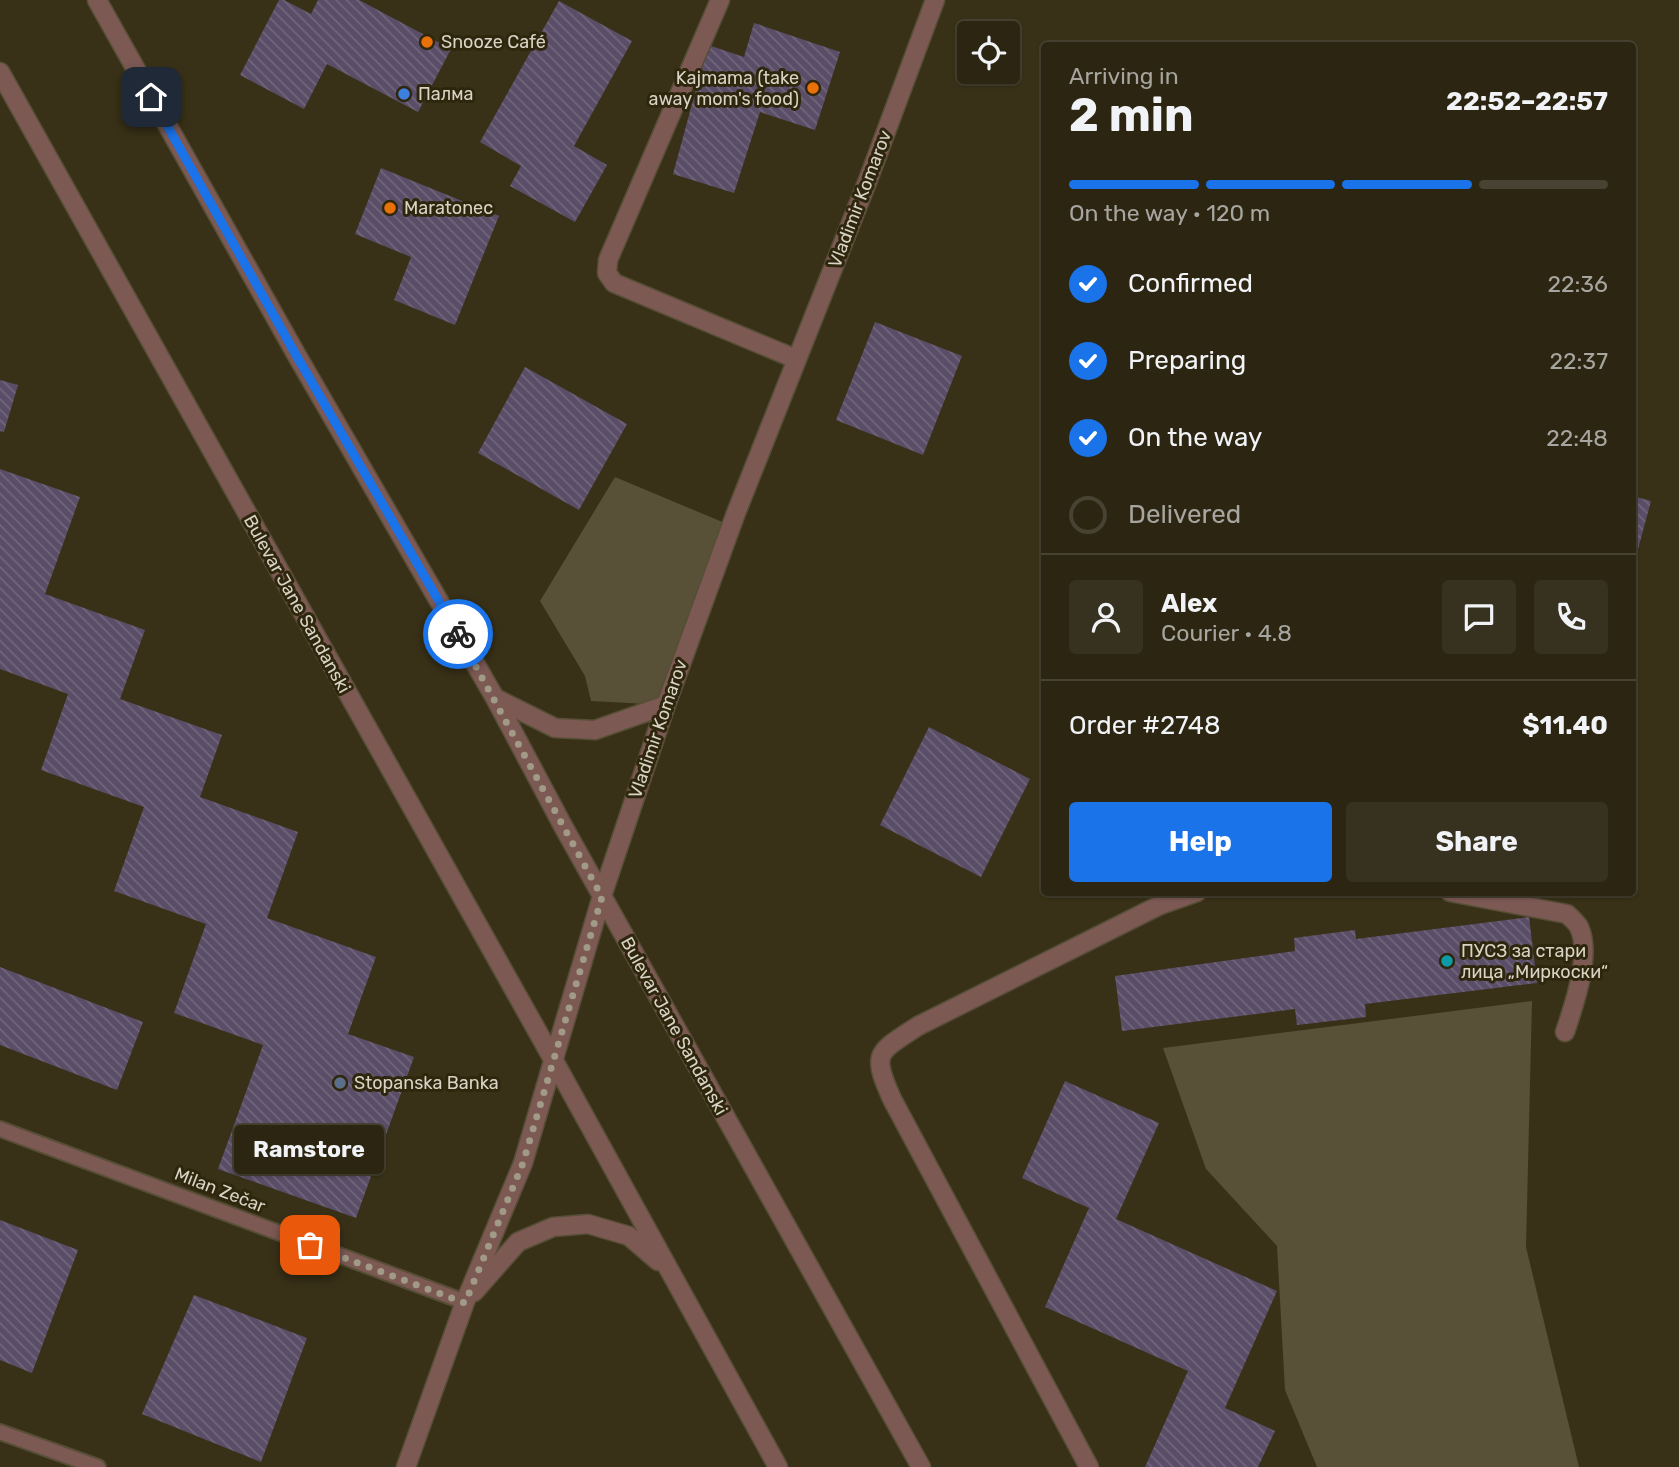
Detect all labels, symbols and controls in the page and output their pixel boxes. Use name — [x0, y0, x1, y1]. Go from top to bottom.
map controls — [957, 21, 1020, 84]
button: locate — [957, 21, 1020, 84]
place label: Snooze Café — [441, 31, 546, 53]
marker: Snooze Café — [419, 34, 435, 50]
text: Arriving in — [1069, 62, 1179, 90]
pin — [121, 67, 181, 127]
place label: Kajmama (take away mom's food) — [649, 67, 799, 110]
icon: home — [132, 78, 170, 116]
marker: Kajmama (take away mom's food) — [805, 80, 821, 96]
place label: Палма — [418, 83, 473, 105]
marker: Палма — [396, 86, 412, 102]
text: 22:52–22:57 — [1446, 86, 1608, 117]
text: 2 min — [1069, 88, 1194, 143]
street label: Vladimir Komarov — [824, 127, 896, 271]
place label: Maratonec — [404, 197, 493, 219]
text: On the way · 120 m — [1069, 199, 1270, 227]
marker: Maratonec — [382, 200, 398, 216]
icon: check — [1069, 265, 1107, 303]
text: Confirmed — [1128, 268, 1253, 299]
text: 22:36 — [1547, 270, 1608, 298]
icon: check — [1069, 342, 1107, 380]
text: Preparing — [1128, 345, 1246, 376]
text: 22:37 — [1549, 347, 1608, 375]
icon: check — [1069, 419, 1107, 457]
text: On the way — [1128, 422, 1262, 453]
text: 22:48 — [1546, 424, 1608, 452]
text: Delivered — [1128, 499, 1241, 530]
street label: Bulevar Jane Sandanski — [239, 511, 355, 697]
button: person — [1069, 580, 1143, 654]
button: chat — [1442, 580, 1516, 654]
button: phone — [1534, 580, 1608, 654]
text: Alex — [1161, 588, 1217, 619]
courier — [423, 599, 493, 669]
icon: bike — [439, 615, 477, 653]
text: Courier · 4.8 — [1161, 619, 1292, 647]
street label: Vladimir Komarov — [624, 657, 692, 801]
text: Order #2748 — [1069, 710, 1220, 741]
text: $11.40 — [1522, 710, 1608, 741]
button: Help — [1069, 802, 1332, 882]
button: Share — [1346, 802, 1608, 882]
street label: Bulevar Jane Sandanski — [616, 933, 732, 1119]
place label: ПУСЗ за стари лица „Миркоски“ — [1461, 940, 1608, 983]
marker: ПУСЗ за стари лица „Миркоски“ — [1439, 953, 1455, 969]
place label: Stopanska Banka — [354, 1072, 499, 1094]
marker: Stopanska Banka — [332, 1075, 348, 1091]
callout: Ramstore — [235, 1126, 385, 1175]
text: Ramstore — [253, 1135, 365, 1163]
street label: Milan Zečar — [171, 1163, 269, 1217]
pin — [280, 1215, 340, 1275]
icon: bag — [291, 1226, 329, 1264]

